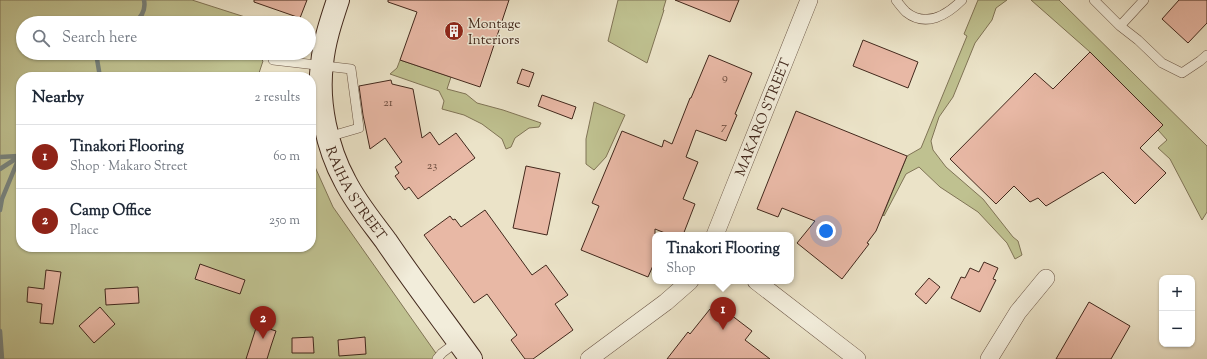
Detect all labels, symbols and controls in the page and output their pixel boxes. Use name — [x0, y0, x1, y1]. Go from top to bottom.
place label: Montage Interiors — [468, 15, 521, 51]
search box — [16, 16, 316, 60]
building icon: Montage Interiors — [443, 20, 465, 42]
icon: search — [30, 27, 52, 49]
text: Search here — [62, 28, 137, 49]
street label: MAKARO STREET — [731, 56, 797, 180]
house number: 9 — [722, 69, 728, 87]
text: Nearby — [32, 86, 84, 110]
text: 2 results — [255, 89, 300, 107]
house number: 21 — [383, 94, 393, 112]
house number: 7 — [721, 118, 727, 136]
text: Tinakori Flooring — [70, 137, 184, 158]
street label: RAIHA STREET — [319, 144, 390, 246]
text: 1 — [43, 148, 47, 166]
text: 60 m — [273, 148, 300, 166]
house number: 23 — [427, 157, 437, 175]
text: Shop · Makaro Street — [70, 158, 187, 176]
text: Camp Office — [70, 201, 151, 222]
text: 2 — [42, 212, 48, 230]
text: 250 m — [269, 212, 300, 230]
your location — [816, 221, 836, 241]
text: Place — [70, 222, 99, 240]
popup — [652, 232, 794, 284]
text: Tinakori Flooring — [666, 239, 780, 260]
text: Shop — [666, 260, 696, 278]
map controls — [1159, 275, 1195, 347]
button: + — [1159, 275, 1195, 311]
pin: 1 — [710, 297, 736, 330]
pin: 2 — [250, 306, 276, 339]
button: − — [1159, 311, 1195, 347]

